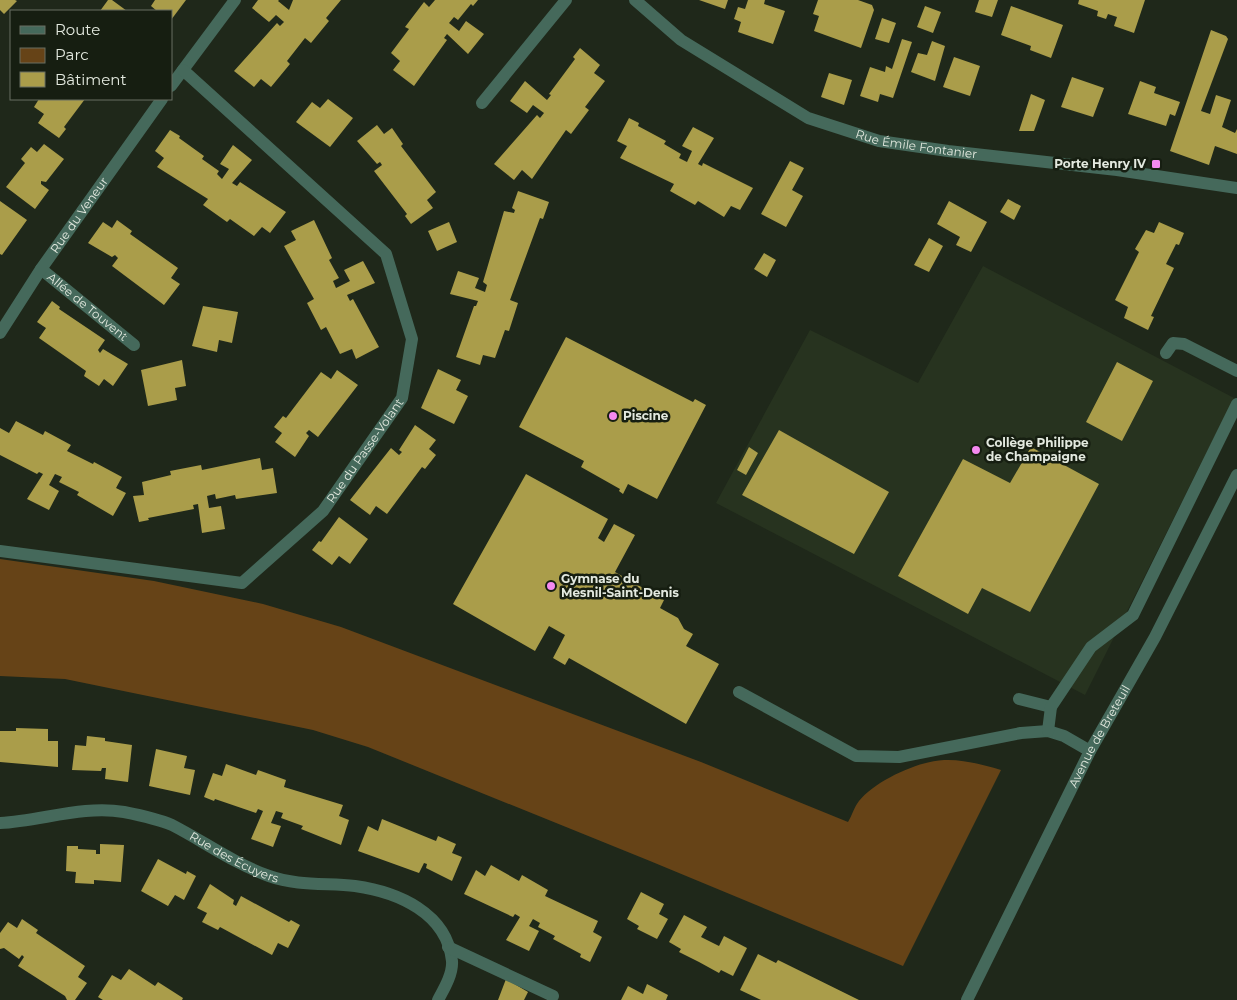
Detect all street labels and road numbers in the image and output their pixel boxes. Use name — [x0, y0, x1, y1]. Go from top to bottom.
street label: Rue Émile Fontanier — [854, 126, 978, 161]
street label: Rue du Veneur — [47, 174, 111, 256]
street label: Allée de Touvent — [44, 269, 131, 344]
street label: Rue du Passe-Volant — [323, 395, 406, 506]
street label: Avenue de Breteuil — [1065, 682, 1133, 790]
street label: Rue des Écuyers — [187, 828, 281, 886]

